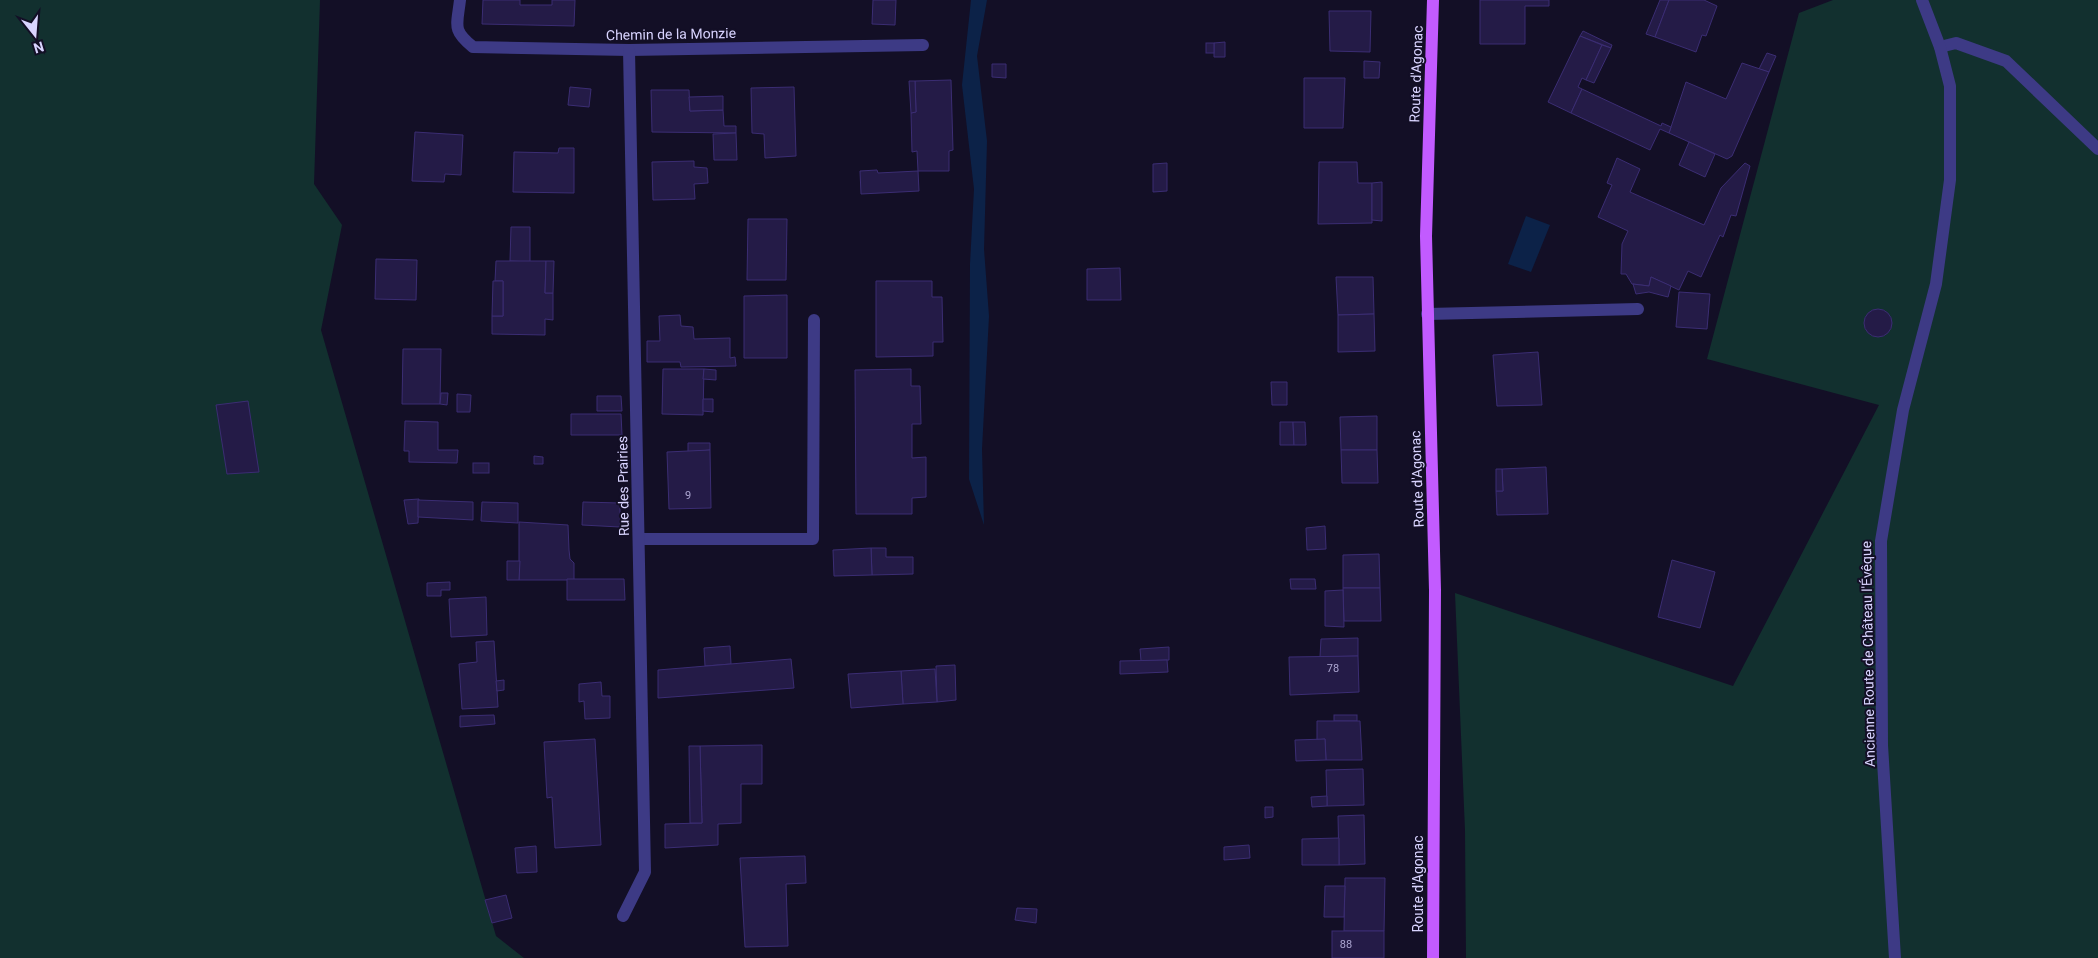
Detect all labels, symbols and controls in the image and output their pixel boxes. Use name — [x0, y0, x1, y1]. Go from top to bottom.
north arrow — [10, 10, 60, 60]
street label: Chemin de la Monzie — [606, 25, 736, 43]
street label: Route d'Agonac — [1406, 25, 1426, 123]
text: N — [32, 38, 46, 57]
street label: Route d'Agonac — [1407, 430, 1427, 528]
street label: Rue des Prairies — [614, 436, 632, 536]
house number: 9 — [685, 489, 691, 502]
street label: Ancienne Route de Château l'Évêque — [1857, 541, 1878, 767]
house number: 78 — [1327, 662, 1339, 675]
street label: Route d'Agonac — [1410, 836, 1426, 932]
house number: 88 — [1340, 938, 1352, 951]

